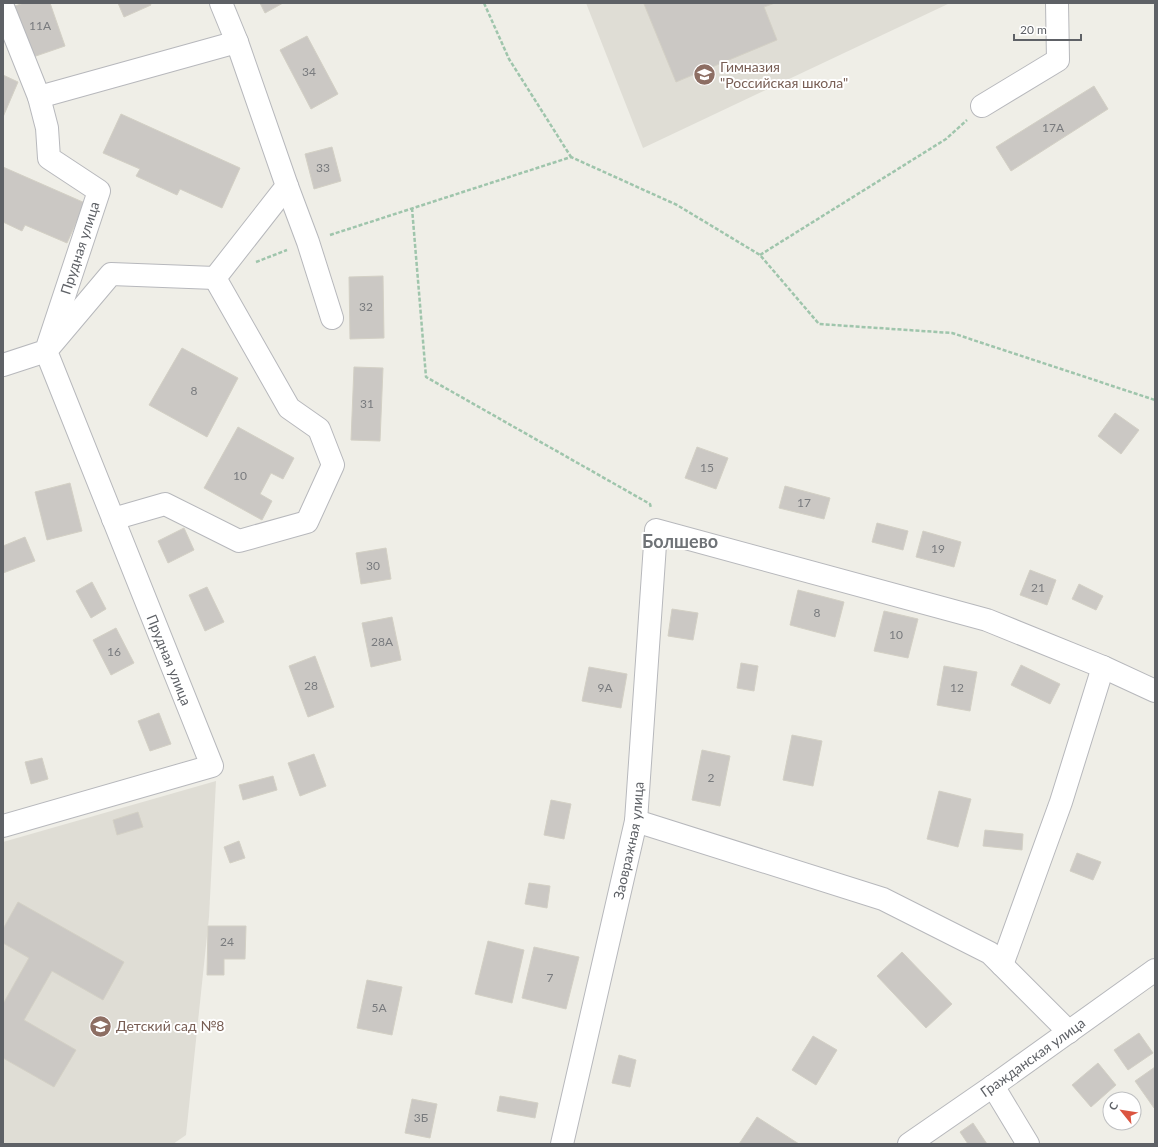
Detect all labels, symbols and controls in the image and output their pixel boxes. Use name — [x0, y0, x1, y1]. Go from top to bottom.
scale bar — [1014, 16, 1081, 42]
house number: 11А — [29, 18, 52, 33]
text: 20 m — [1020, 22, 1047, 37]
place label: Гимназия "Российская школа" — [720, 58, 848, 91]
school or university icon: Гимназия "Российская школа" — [692, 62, 718, 88]
house number: 34 — [302, 64, 316, 79]
house number: 17А — [1042, 120, 1065, 135]
house number: 33 — [316, 160, 330, 175]
street label: Прудная улица — [57, 199, 103, 296]
house number: 32 — [359, 299, 373, 314]
house number: 8 — [191, 383, 198, 398]
house number: 31 — [360, 396, 374, 411]
house number: 15 — [700, 460, 714, 475]
house number: 10 — [233, 468, 247, 483]
house number: 17 — [797, 495, 811, 510]
district label: Болшево — [642, 530, 718, 552]
house number: 19 — [931, 541, 945, 556]
house number: 30 — [366, 558, 380, 573]
house number: 21 — [1031, 580, 1045, 595]
house number: 8 — [814, 605, 821, 620]
street label: Прудная улица — [143, 612, 195, 708]
house number: 10 — [889, 627, 903, 642]
house number: 28А — [371, 634, 394, 649]
house number: 16 — [107, 644, 121, 659]
house number: 28 — [304, 678, 318, 693]
house number: 9А — [597, 680, 613, 695]
house number: 12 — [950, 680, 964, 695]
house number: 2 — [708, 770, 715, 785]
street label: Заовражная улица — [609, 781, 647, 901]
house number: 24 — [220, 934, 234, 949]
house number: 7 — [547, 970, 554, 985]
house number: 5А — [371, 1000, 387, 1015]
school or university icon: Детский сад №8 — [87, 1013, 113, 1039]
street label: Гражданская улица — [977, 1014, 1088, 1100]
place label: Детский сад №8 — [116, 1017, 225, 1034]
north arrow — [1102, 1091, 1142, 1131]
text: С — [1105, 1099, 1121, 1112]
house number: 3Б — [414, 1110, 428, 1125]

